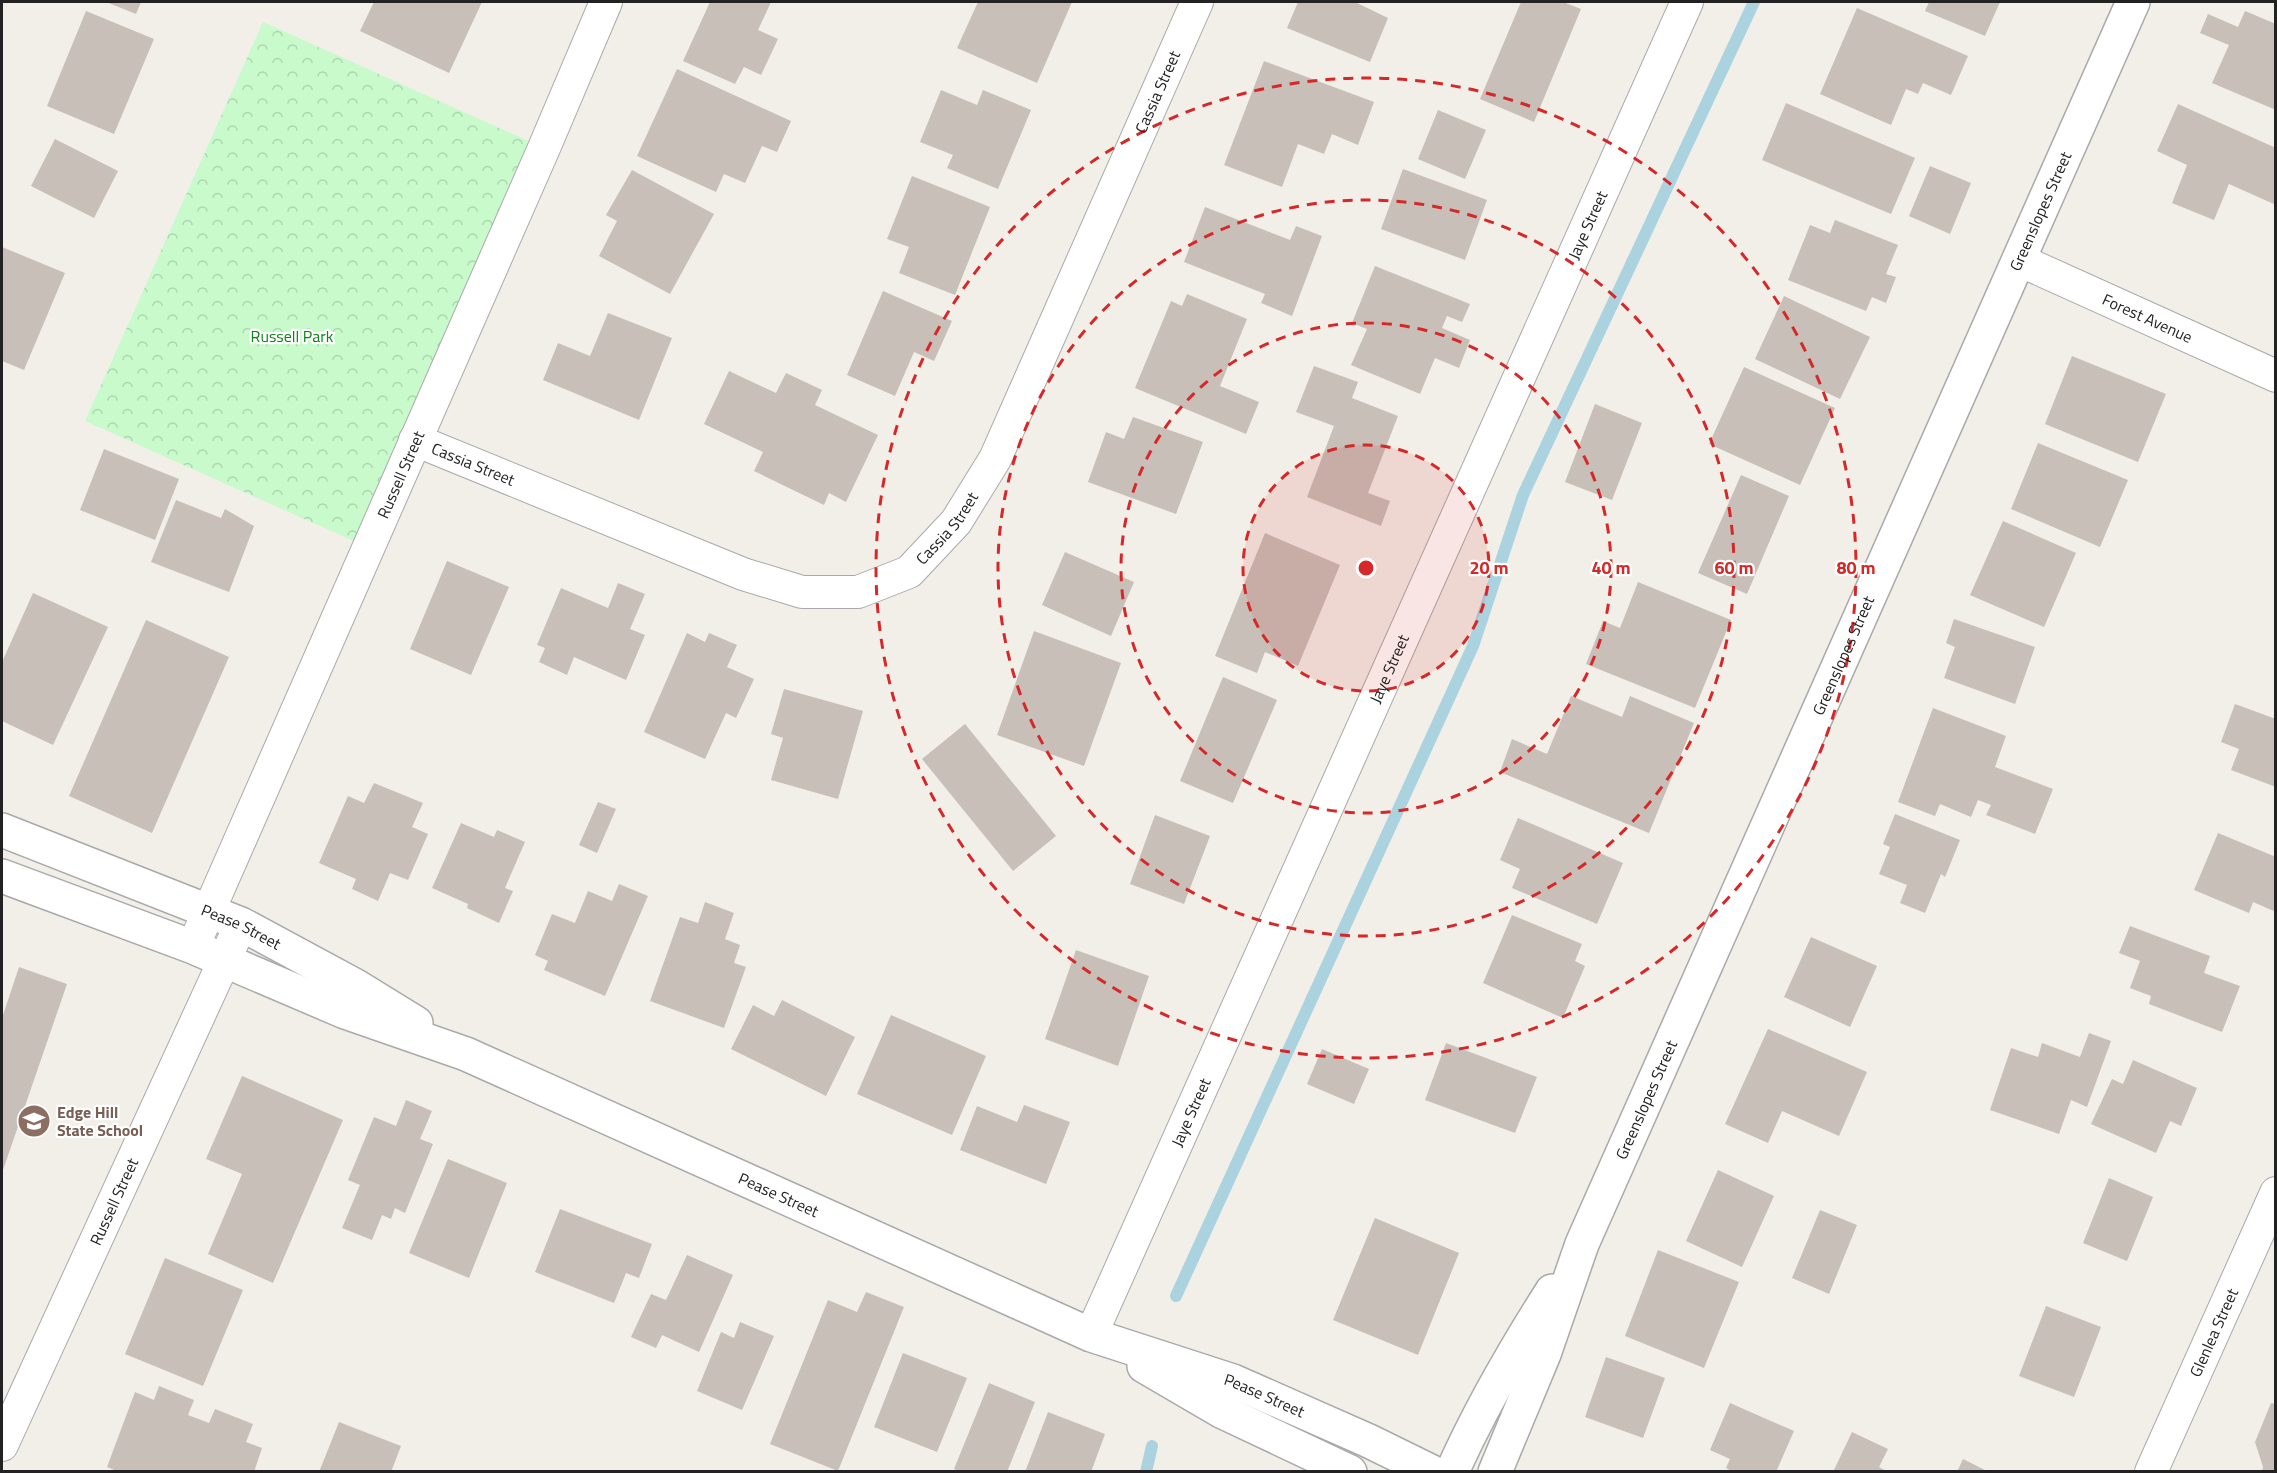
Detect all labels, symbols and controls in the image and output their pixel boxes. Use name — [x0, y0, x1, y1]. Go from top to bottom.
street label: Cassia Street — [1129, 46, 1186, 137]
street label: Greenslopes Street — [2003, 147, 2077, 275]
street label: Jaye Street — [1561, 186, 1613, 263]
street label: Forest Avenue — [2098, 287, 2197, 349]
park label: Russell Park — [251, 324, 334, 348]
street label: Russell Street — [371, 427, 430, 522]
street label: Cassia Street — [428, 436, 519, 492]
street label: Cassia Street — [910, 487, 984, 570]
text: 20 m — [1469, 554, 1509, 581]
text: 40 m — [1591, 554, 1631, 581]
text: 60 m — [1714, 554, 1754, 581]
text: 80 m — [1836, 554, 1876, 581]
centre of rings — [1356, 558, 1376, 578]
street label: Greenslopes Street — [1806, 592, 1880, 719]
street label: Jaye Street — [1363, 630, 1415, 707]
street label: Pease Street — [198, 898, 286, 956]
street label: Greenslopes Street — [1609, 1036, 1683, 1163]
street label: Jaye Street — [1165, 1074, 1217, 1151]
place label: Edge Hill State School — [57, 1100, 143, 1142]
school or university icon: Edge Hill State School — [16, 1103, 52, 1139]
street label: Russell Street — [83, 1154, 144, 1249]
street label: Pease Street — [735, 1166, 823, 1223]
street label: Glenlea Street — [2183, 1284, 2244, 1381]
street label: Pease Street — [1221, 1367, 1309, 1423]

